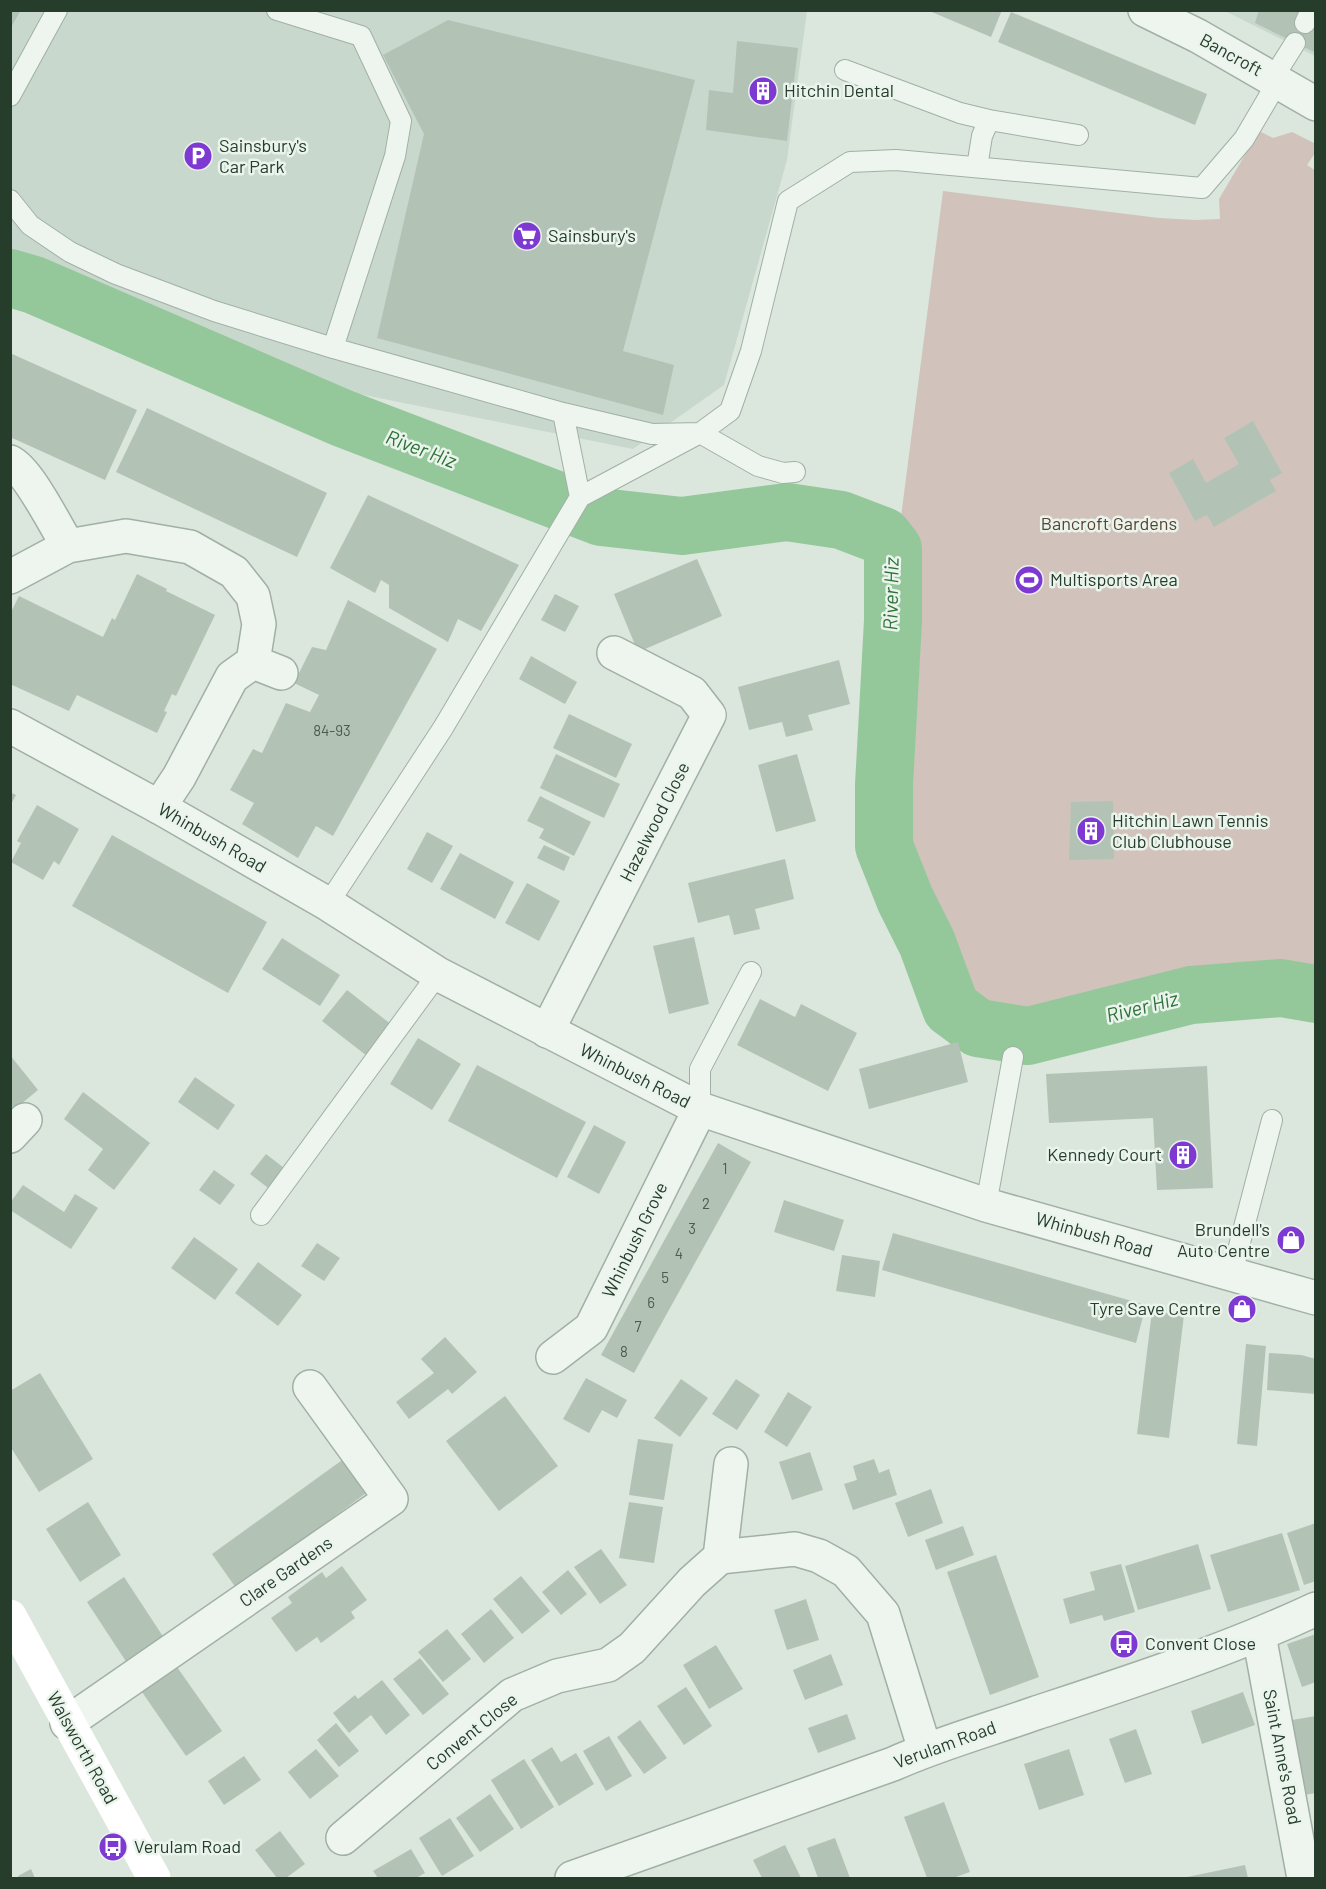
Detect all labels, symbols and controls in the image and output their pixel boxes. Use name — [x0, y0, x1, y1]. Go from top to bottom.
street label: Bancroft — [1196, 28, 1267, 80]
building icon: Hitchin Dental — [747, 75, 779, 107]
place label: Hitchin Dental — [784, 79, 894, 101]
place label: Sainsbury's Car Park — [219, 134, 307, 177]
parking icon: Sainsbury's Car Park — [182, 140, 214, 172]
supermarket icon: Sainsbury's — [511, 220, 543, 252]
place label: Sainsbury's — [548, 224, 636, 246]
water label: River Hiz — [383, 424, 460, 473]
park label: Bancroft Gardens — [1041, 512, 1177, 534]
water label: River Hiz — [877, 557, 903, 631]
sports icon: Multisports Area — [1013, 564, 1045, 596]
place label: Multisports Area — [1050, 568, 1178, 590]
house number: 84-93 — [313, 721, 351, 739]
street label: Hazelwood Close — [614, 758, 694, 885]
street label: Whinbush Road — [155, 797, 270, 877]
place label: Hitchin Lawn Tennis Club Clubhouse — [1112, 809, 1268, 852]
building icon: Hitchin Lawn Tennis Club Clubhouse — [1075, 815, 1107, 847]
water label: River Hiz — [1103, 985, 1181, 1027]
street label: Whinbush Road — [577, 1038, 694, 1112]
building icon: Kennedy Court — [1167, 1139, 1199, 1171]
place label: Kennedy Court — [1047, 1143, 1162, 1165]
house number: 1 — [722, 1159, 728, 1177]
street label: Whinbush Grove — [597, 1178, 672, 1301]
house number: 2 — [702, 1194, 710, 1212]
street label: Whinbush Road — [1033, 1207, 1155, 1261]
place label: Brundell's Auto Centre — [1177, 1218, 1270, 1261]
house number: 3 — [688, 1219, 696, 1237]
shop icon: Brundell's Auto Centre — [1275, 1224, 1307, 1256]
house number: 4 — [675, 1244, 683, 1262]
house number: 5 — [661, 1268, 669, 1286]
house number: 6 — [647, 1293, 655, 1311]
shop icon: Tyre Save Centre — [1226, 1293, 1258, 1325]
place label: Tyre Save Centre — [1090, 1297, 1221, 1319]
house number: 7 — [634, 1317, 642, 1335]
house number: 8 — [620, 1342, 628, 1360]
street label: Clare Gardens — [235, 1531, 336, 1611]
bus stop icon: Convent Close — [1108, 1628, 1140, 1660]
place label: Convent Close — [1145, 1632, 1256, 1654]
street label: Walsworth Road — [43, 1687, 123, 1808]
street label: Saint Anne's Road — [1259, 1687, 1307, 1826]
street label: Convent Close — [421, 1688, 521, 1775]
street label: Verulam Road — [891, 1715, 999, 1773]
bus stop icon: Verulam Road — [97, 1831, 129, 1863]
place label: Verulam Road — [134, 1835, 241, 1857]

